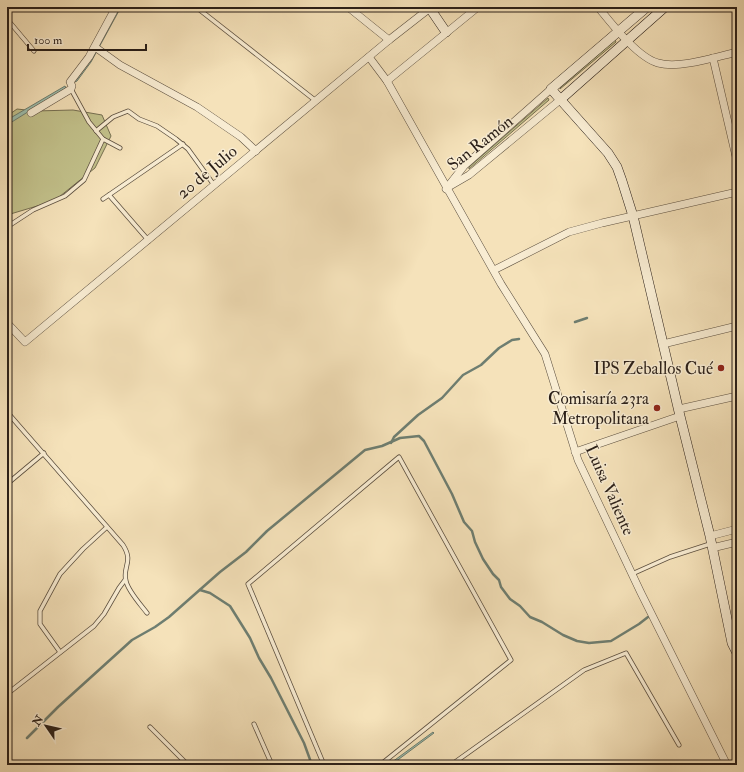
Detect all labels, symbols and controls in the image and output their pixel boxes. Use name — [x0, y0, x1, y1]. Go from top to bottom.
scale bar — [28, 26, 146, 52]
text: 100 m — [34, 33, 63, 48]
street label: San Ramón — [443, 111, 517, 175]
street label: 20 de Julio — [173, 141, 242, 204]
place label: IPS Zeballos Cué — [594, 358, 714, 379]
marker: IPS Zeballos Cué — [716, 363, 726, 373]
place label: Comisaría 23ra Metropolitana — [548, 388, 650, 430]
marker: Comisaría 23ra Metropolitana — [652, 403, 662, 413]
street label: Luisa Valiente — [581, 442, 639, 538]
north arrow — [26, 706, 66, 746]
text: N — [29, 712, 47, 729]

